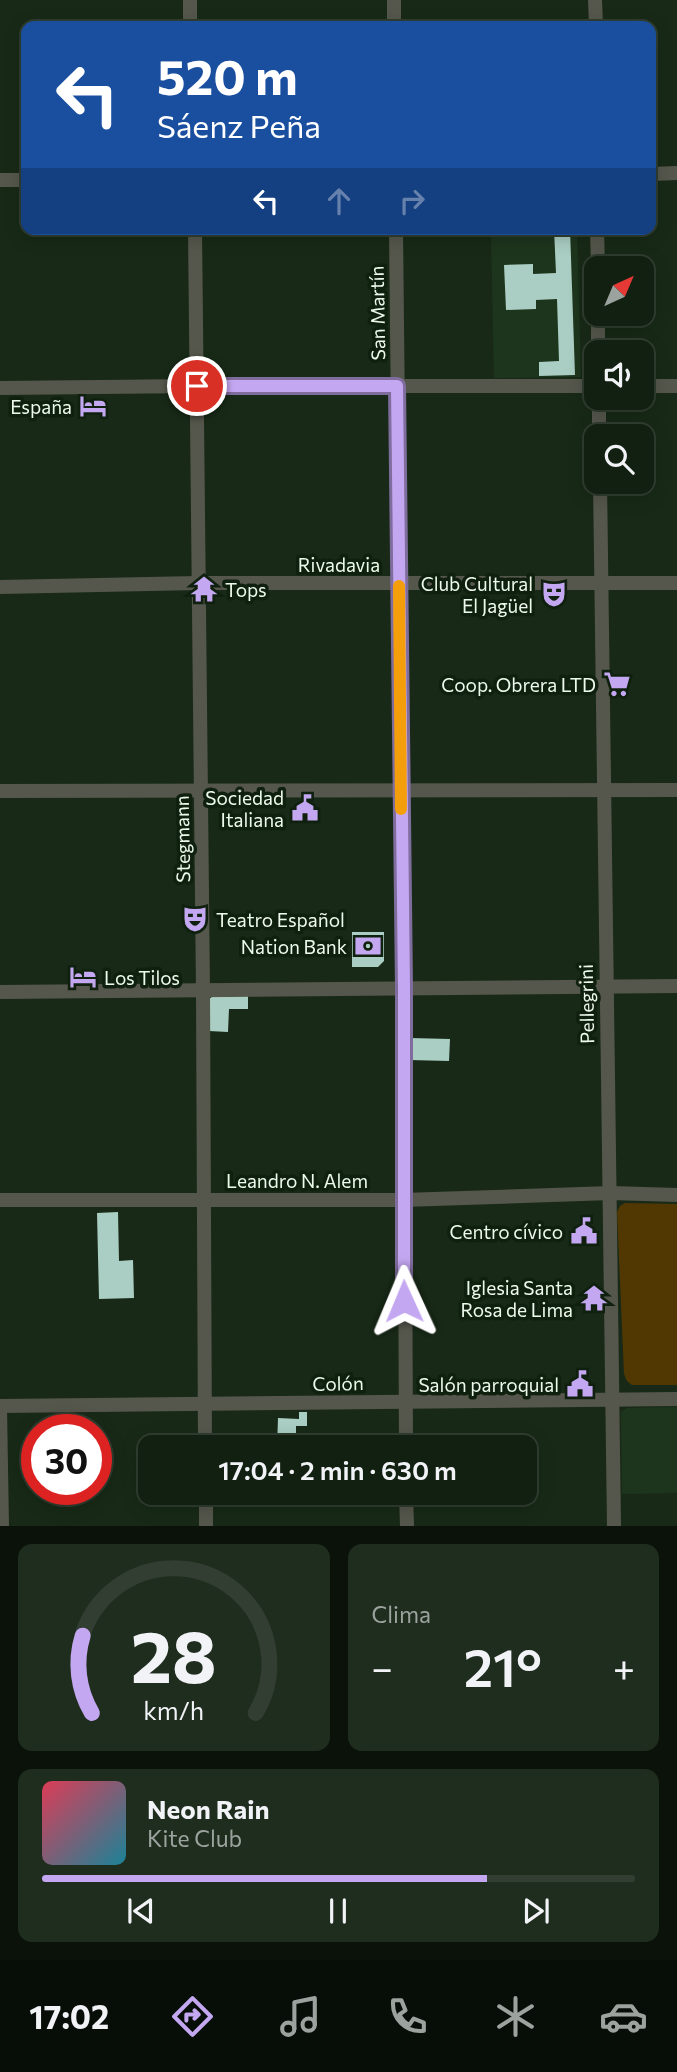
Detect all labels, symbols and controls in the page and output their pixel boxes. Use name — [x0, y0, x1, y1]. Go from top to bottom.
text: 520 m — [157, 45, 298, 105]
icon: left — [42, 49, 133, 140]
text: Sáenz Peña — [157, 105, 321, 145]
icon: left — [247, 182, 285, 220]
icon: ahead — [320, 182, 358, 220]
icon: right — [393, 182, 431, 220]
north arrow — [584, 256, 654, 326]
map controls — [584, 256, 654, 494]
street label: San Martín — [365, 265, 389, 361]
button: sound — [584, 340, 654, 410]
pin — [167, 356, 227, 416]
icon: arrive — [178, 367, 216, 405]
hotel icon: España — [78, 391, 108, 421]
place label: España — [10, 395, 72, 418]
button: search — [584, 424, 654, 494]
street label: Rivadavia — [298, 553, 380, 576]
place label: Club Cultural El Jagüel — [421, 572, 533, 617]
temple icon: Tops — [189, 574, 219, 604]
place label: Tops — [225, 578, 267, 601]
theatre icon: Club Cultural El Jagüel — [539, 579, 569, 609]
supermarket icon: Coop. Obrera LTD — [602, 669, 632, 699]
place label: Coop. Obrera LTD — [441, 673, 596, 696]
place label: Sociedad Italiana — [205, 786, 284, 831]
public building icon: Sociedad Italiana — [290, 793, 320, 823]
street label: Stegmann — [170, 795, 194, 883]
theatre icon: Teatro Español — [180, 904, 210, 934]
place label: Teatro Español — [216, 908, 345, 931]
bank icon: Nation Bank — [353, 931, 383, 961]
place label: Nation Bank — [241, 935, 347, 958]
hotel icon: Los Tilos — [68, 962, 98, 992]
street label: Pellegrini — [574, 964, 598, 1044]
place label: Los Tilos — [104, 966, 180, 989]
street label: Leandro N. Alem — [226, 1169, 368, 1192]
public building icon: Centro cívico — [569, 1216, 599, 1246]
place label: Centro cívico — [449, 1220, 563, 1243]
position arrow — [367, 1264, 441, 1338]
place label: Iglesia Santa Rosa de Lima — [461, 1276, 573, 1321]
temple icon: Iglesia Santa Rosa de Lima — [579, 1283, 609, 1313]
public building icon: Salón parroquial — [565, 1369, 595, 1399]
street label: Colón — [312, 1371, 364, 1395]
place label: Salón parroquial — [418, 1373, 559, 1396]
speed limit sign: 30 — [21, 1414, 112, 1505]
text: 17:04 · 2 min · 630 m — [218, 1454, 457, 1485]
text: Clima — [372, 1600, 431, 1628]
text: 28 — [131, 1610, 217, 1699]
text: 21° — [464, 1634, 542, 1698]
text: − — [372, 1643, 393, 1690]
text: + — [613, 1643, 635, 1690]
text: km/h — [143, 1695, 204, 1725]
text: Neon Rain — [147, 1793, 270, 1824]
text: Kite Club — [147, 1824, 242, 1852]
icon: previous — [122, 1892, 160, 1930]
icon: pause — [319, 1892, 357, 1930]
icon: next — [517, 1892, 555, 1930]
icon: directions — [168, 1992, 217, 2041]
icon: music — [276, 1992, 325, 2041]
icon: phone — [383, 1992, 432, 2041]
icon: climate — [491, 1992, 540, 2041]
icon: car — [599, 1992, 648, 2041]
text: 17:02 — [29, 1996, 109, 2036]

